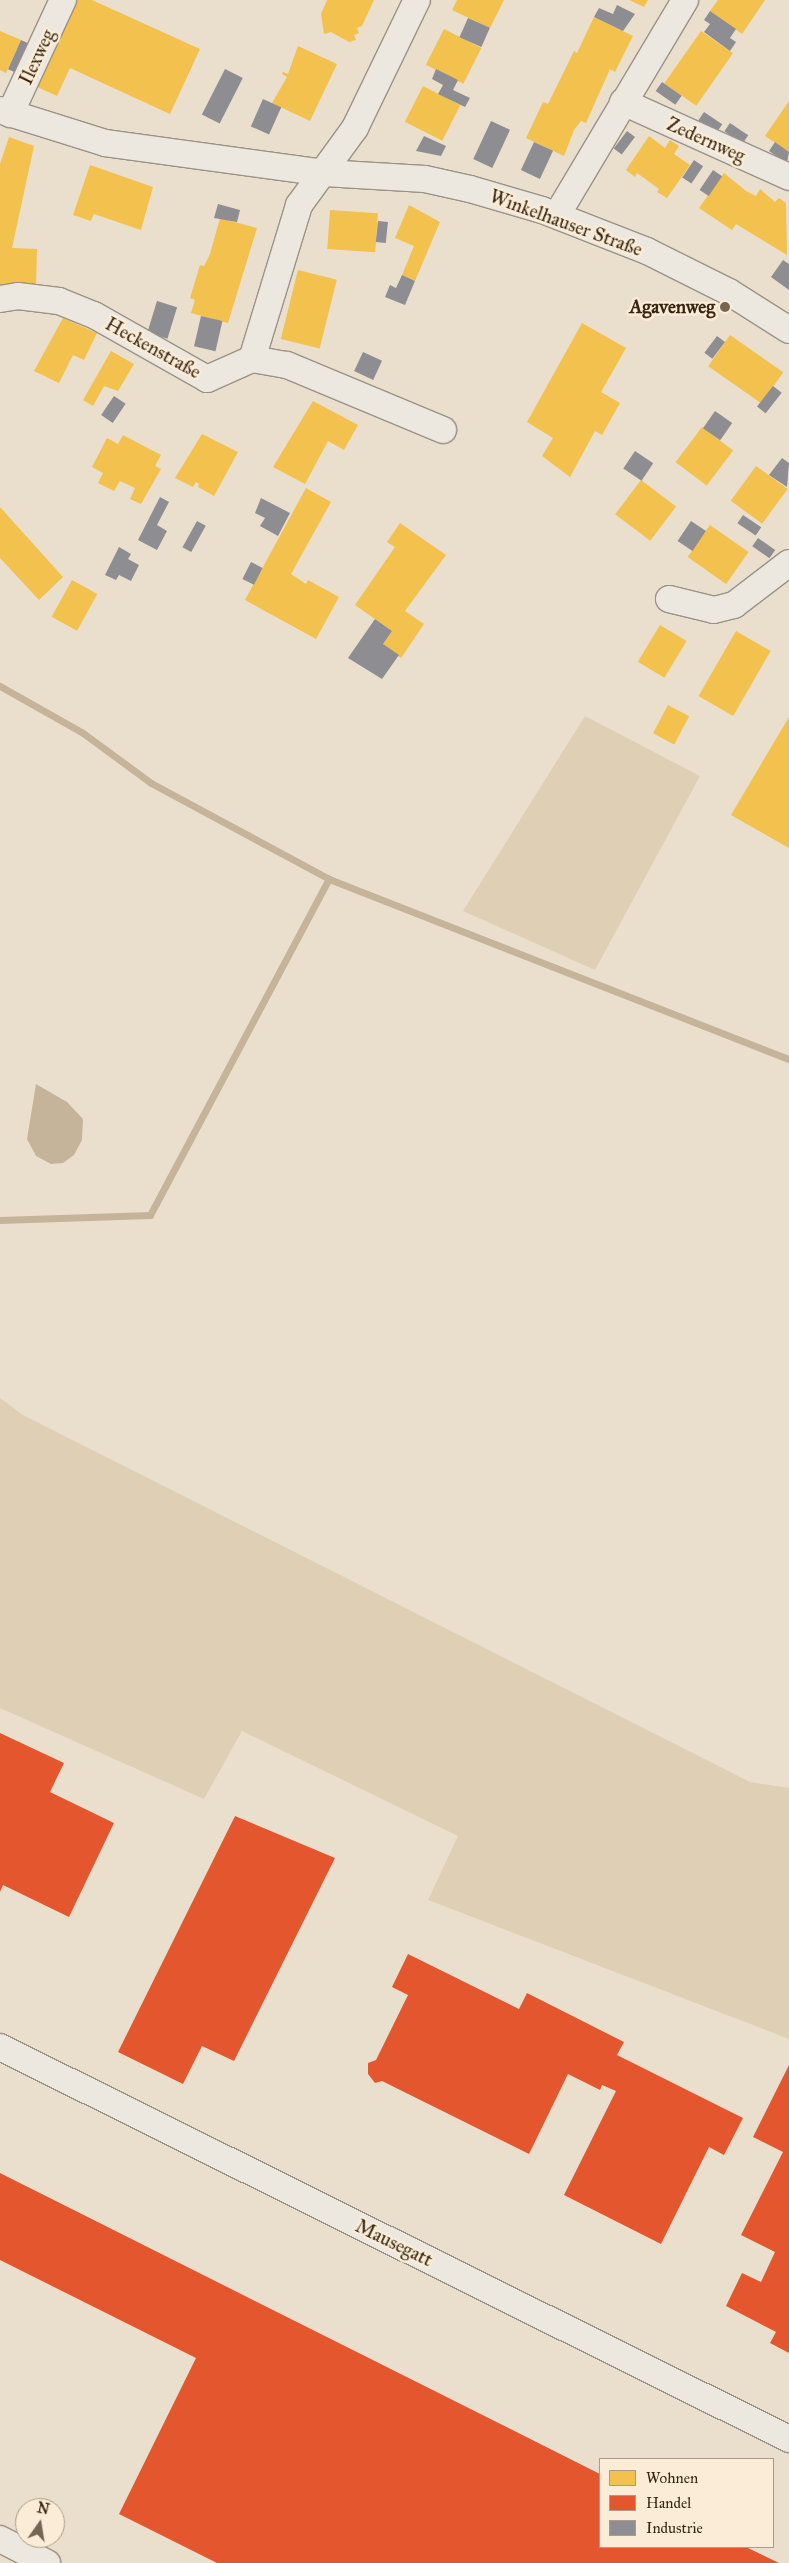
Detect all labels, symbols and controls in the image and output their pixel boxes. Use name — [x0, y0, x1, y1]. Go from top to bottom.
street label: Ilexweg — [14, 26, 60, 88]
street label: Zedernweg — [663, 113, 749, 167]
street label: Winkelhauser Straße — [487, 185, 645, 261]
place label: Agavenweg — [630, 296, 715, 318]
marker: Agavenweg — [719, 301, 731, 313]
street label: Heckenstraße — [101, 312, 205, 384]
street label: Mausegatt — [352, 2215, 436, 2271]
legend — [599, 2458, 774, 2548]
text: Wohnen — [646, 2469, 698, 2487]
text: Handel — [646, 2494, 691, 2512]
north arrow — [15, 2498, 65, 2548]
text: N — [36, 2499, 51, 2518]
text: Industrie — [646, 2519, 703, 2537]

